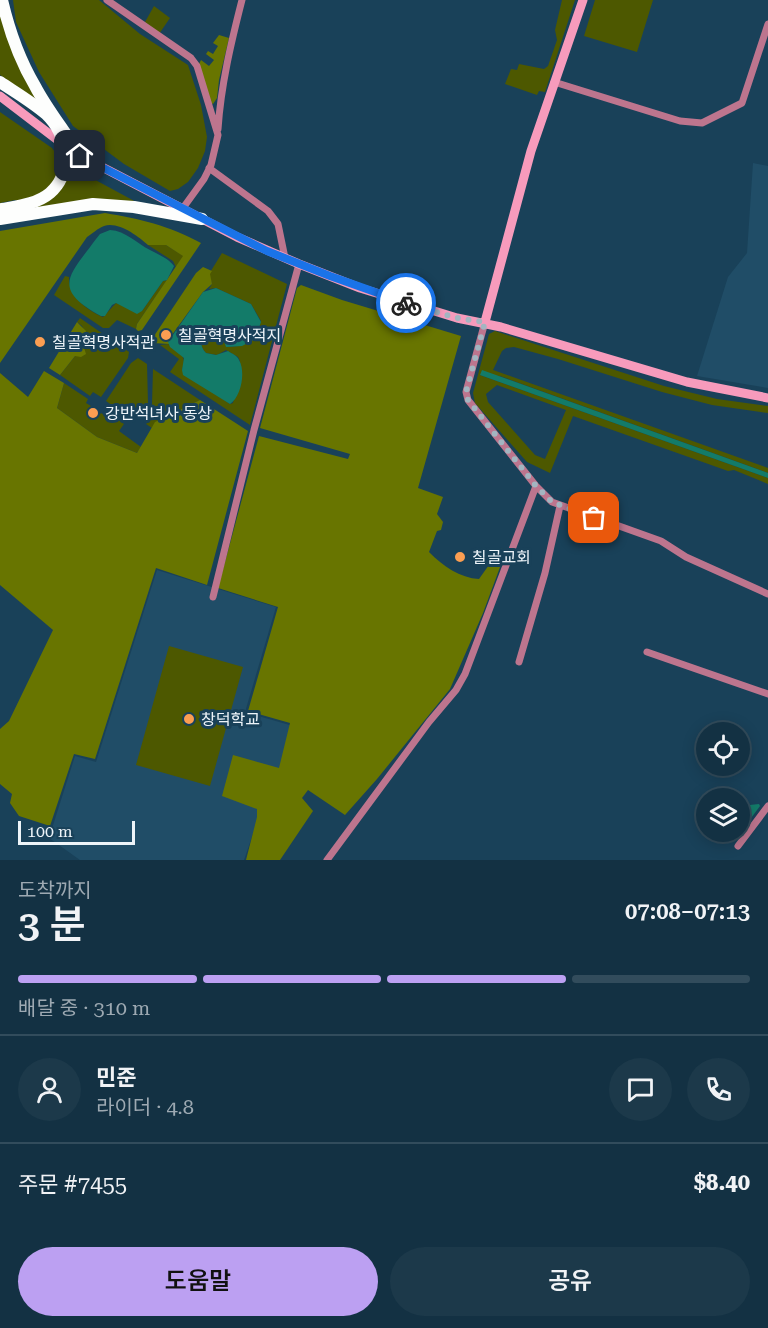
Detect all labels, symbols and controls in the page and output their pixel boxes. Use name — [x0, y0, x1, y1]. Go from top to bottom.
pin — [54, 130, 105, 181]
icon: home — [63, 139, 96, 172]
courier — [376, 273, 436, 333]
icon: bike — [390, 287, 423, 320]
place label: 칠골혁명사적지 — [178, 326, 281, 345]
marker: 칠골혁명사적지 — [159, 328, 173, 342]
place label: 칠골혁명사적관 — [52, 333, 155, 352]
marker: 칠골혁명사적관 — [33, 335, 47, 349]
place label: 강반석녀사 동상 — [105, 404, 212, 423]
marker: 강반석녀사 동상 — [86, 406, 100, 420]
pin — [568, 492, 619, 543]
icon: bag — [577, 501, 610, 534]
place label: 칠골교회 — [472, 548, 531, 567]
marker: 칠골교회 — [453, 550, 467, 564]
place label: 창덕학교 — [201, 710, 260, 729]
marker: 창덕학교 — [182, 712, 196, 726]
map controls — [696, 722, 750, 842]
button: locate — [696, 722, 750, 776]
button: layers — [696, 788, 750, 842]
scale bar — [18, 818, 135, 846]
text: 100 m — [27, 822, 73, 841]
text: 도착까지 — [18, 878, 92, 902]
text: 07:08–07:13 — [625, 899, 750, 924]
text: 3 분 — [18, 902, 86, 948]
text: 배달 중 · 310 m — [18, 996, 150, 1020]
button: person — [18, 1058, 81, 1121]
button: chat — [609, 1058, 672, 1121]
button: phone — [687, 1058, 750, 1121]
text: 민준 — [96, 1065, 136, 1090]
text: 라이더 · 4.8 — [96, 1095, 194, 1119]
text: $8.40 — [694, 1170, 750, 1195]
text: 주문 #7455 — [18, 1172, 127, 1197]
button: 도움말 — [18, 1247, 378, 1316]
button: 공유 — [390, 1247, 750, 1316]

